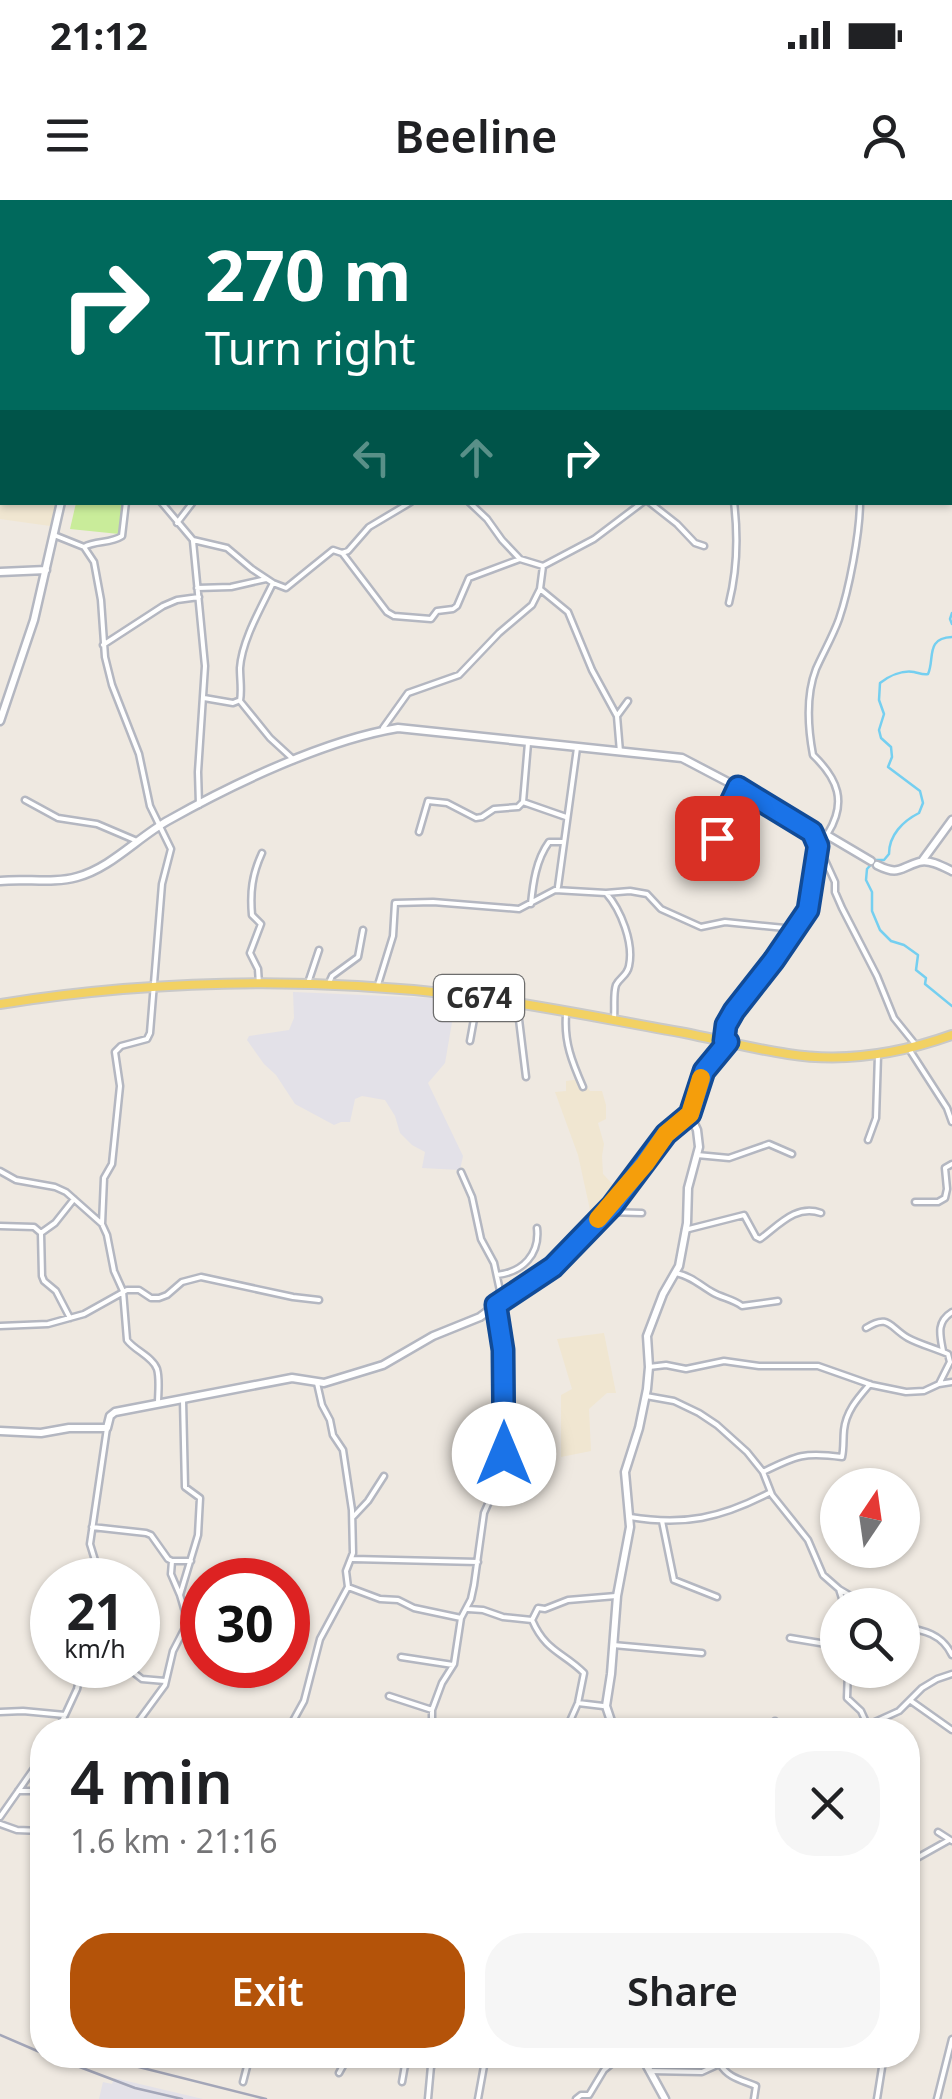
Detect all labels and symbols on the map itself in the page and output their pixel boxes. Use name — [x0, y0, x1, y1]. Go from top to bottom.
pin — [675, 796, 760, 881]
road number: C674 — [434, 975, 524, 1021]
position arrow — [452, 1402, 556, 1506]
north arrow — [820, 1468, 920, 1568]
speed limit sign: 30 — [180, 1558, 310, 1688]

